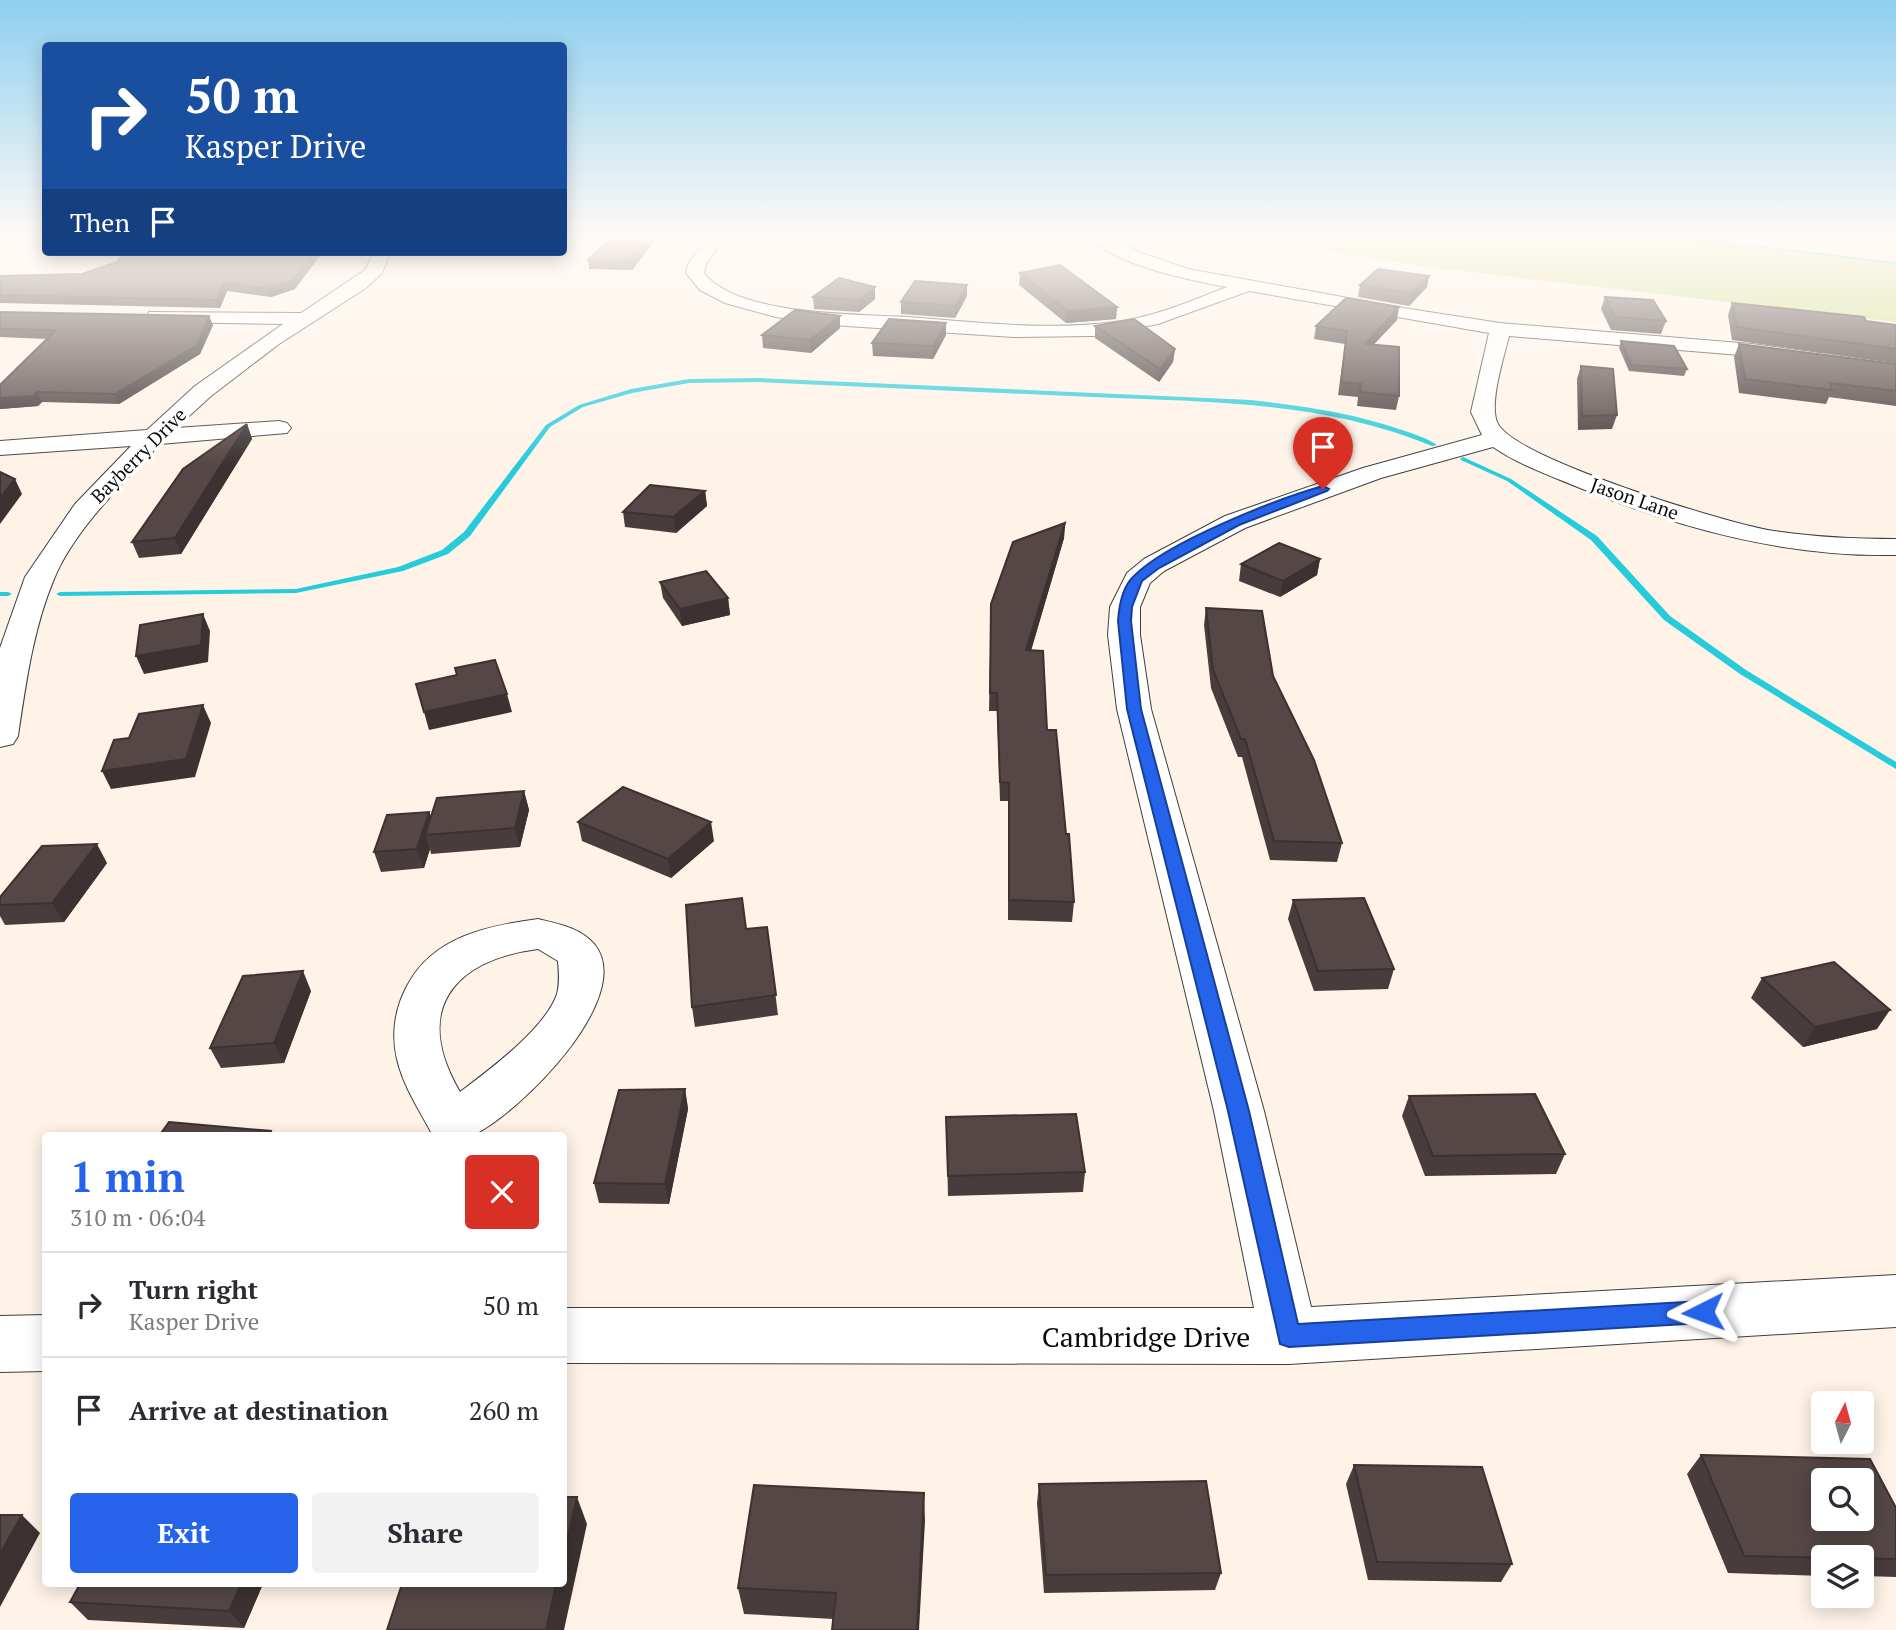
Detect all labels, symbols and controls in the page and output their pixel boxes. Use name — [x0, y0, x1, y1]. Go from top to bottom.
text: 50 m — [185, 62, 299, 127]
icon: right — [70, 70, 161, 161]
text: Kasper Drive — [185, 125, 366, 167]
icon: arrive — [144, 203, 182, 241]
text: Then — [70, 205, 130, 239]
street label: Bayberry Drive — [85, 402, 191, 508]
pin — [1293, 417, 1353, 489]
icon: arrive — [1304, 428, 1342, 466]
street label: Jason Lane — [1588, 471, 1682, 525]
text: 1 min — [70, 1148, 185, 1204]
button: close — [465, 1155, 539, 1229]
text: 310 m · 06:04 — [70, 1202, 205, 1233]
text: Turn right — [129, 1272, 258, 1306]
position arrow — [1666, 1275, 1740, 1349]
icon: right — [70, 1286, 108, 1324]
text: 50 m — [483, 1288, 539, 1322]
text: Kasper Drive — [129, 1306, 259, 1337]
street label: Cambridge Drive — [1042, 1318, 1250, 1355]
icon: arrive — [70, 1391, 108, 1429]
north arrow — [1811, 1391, 1874, 1454]
map controls — [1811, 1391, 1874, 1608]
text: Arrive at destination — [129, 1393, 388, 1427]
text: 260 m — [469, 1393, 539, 1427]
button: search — [1811, 1468, 1874, 1531]
button: Exit — [70, 1493, 298, 1573]
button: Share — [312, 1493, 539, 1573]
button: layers — [1811, 1545, 1874, 1608]

